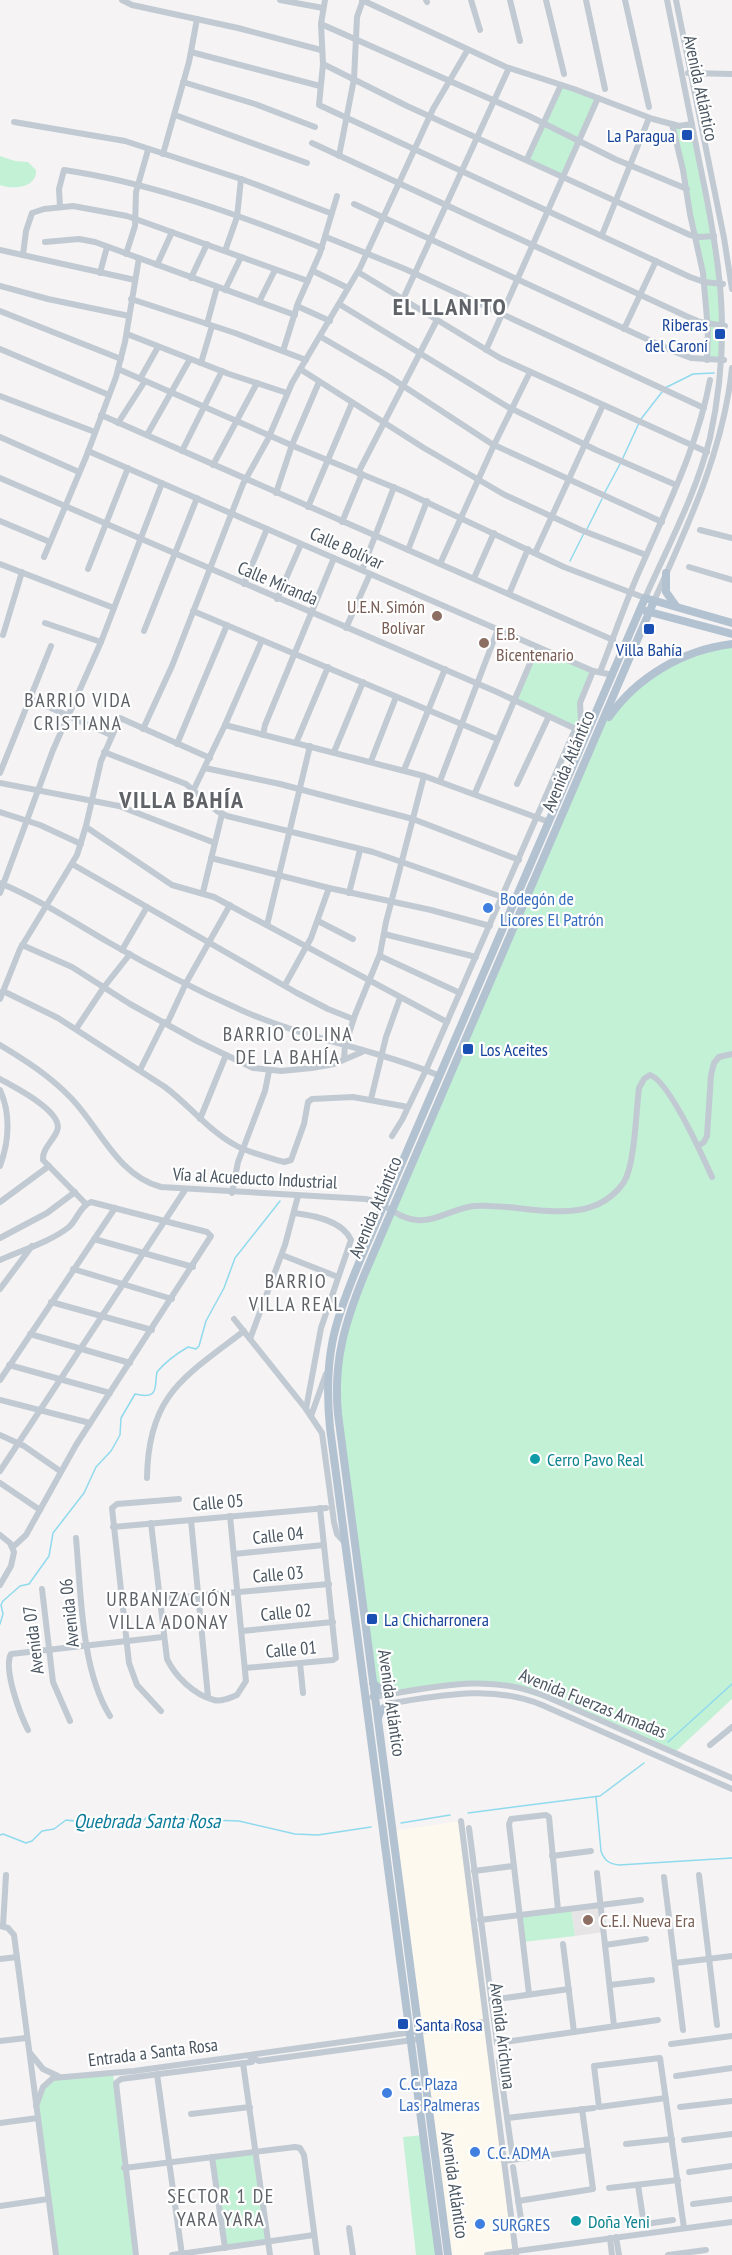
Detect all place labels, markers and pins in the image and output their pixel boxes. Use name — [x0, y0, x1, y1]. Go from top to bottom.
place label: La Paragua — [607, 124, 675, 147]
marker: La Paragua — [680, 128, 694, 142]
place label: Riberas del Caroní — [645, 313, 708, 357]
marker: Riberas del Caroní — [713, 327, 727, 341]
place label: U.E.N. Simón Bolívar — [347, 595, 425, 639]
marker: U.E.N. Simón Bolívar — [430, 609, 444, 623]
place label: E.B. Bicentenario — [496, 622, 574, 666]
marker: Villa Bahía — [642, 622, 656, 636]
marker: E.B. Bicentenario — [477, 636, 491, 650]
place label: Villa Bahía — [615, 638, 682, 661]
place label: Bodegón de Licores El Patrón — [500, 887, 604, 931]
marker: Bodegón de Licores El Patrón — [481, 901, 495, 915]
place label: Los Aceites — [480, 1038, 548, 1061]
marker: Los Aceites — [461, 1042, 475, 1056]
place label: Cerro Pavo Real — [547, 1448, 645, 1471]
marker: Cerro Pavo Real — [528, 1452, 542, 1466]
place label: La Chicharronera — [384, 1608, 489, 1631]
marker: La Chicharronera — [365, 1612, 379, 1626]
place label: C.E.I. Nueva Era — [600, 1909, 695, 1932]
marker: C.E.I. Nueva Era — [581, 1913, 595, 1927]
place label: Santa Rosa — [415, 2013, 483, 2036]
marker: Santa Rosa — [396, 2017, 410, 2031]
place label: C.C. Plaza Las Palmeras — [399, 2072, 480, 2116]
marker: C.C. Plaza Las Palmeras — [380, 2086, 394, 2100]
place label: C.C. ADMA — [487, 2141, 550, 2164]
marker: C.C. ADMA — [468, 2145, 482, 2159]
place label: Doña Yeni — [588, 2210, 650, 2233]
place label: SURGRES — [492, 2213, 550, 2236]
marker: Doña Yeni — [569, 2214, 583, 2228]
marker: SURGRES — [473, 2217, 487, 2231]

